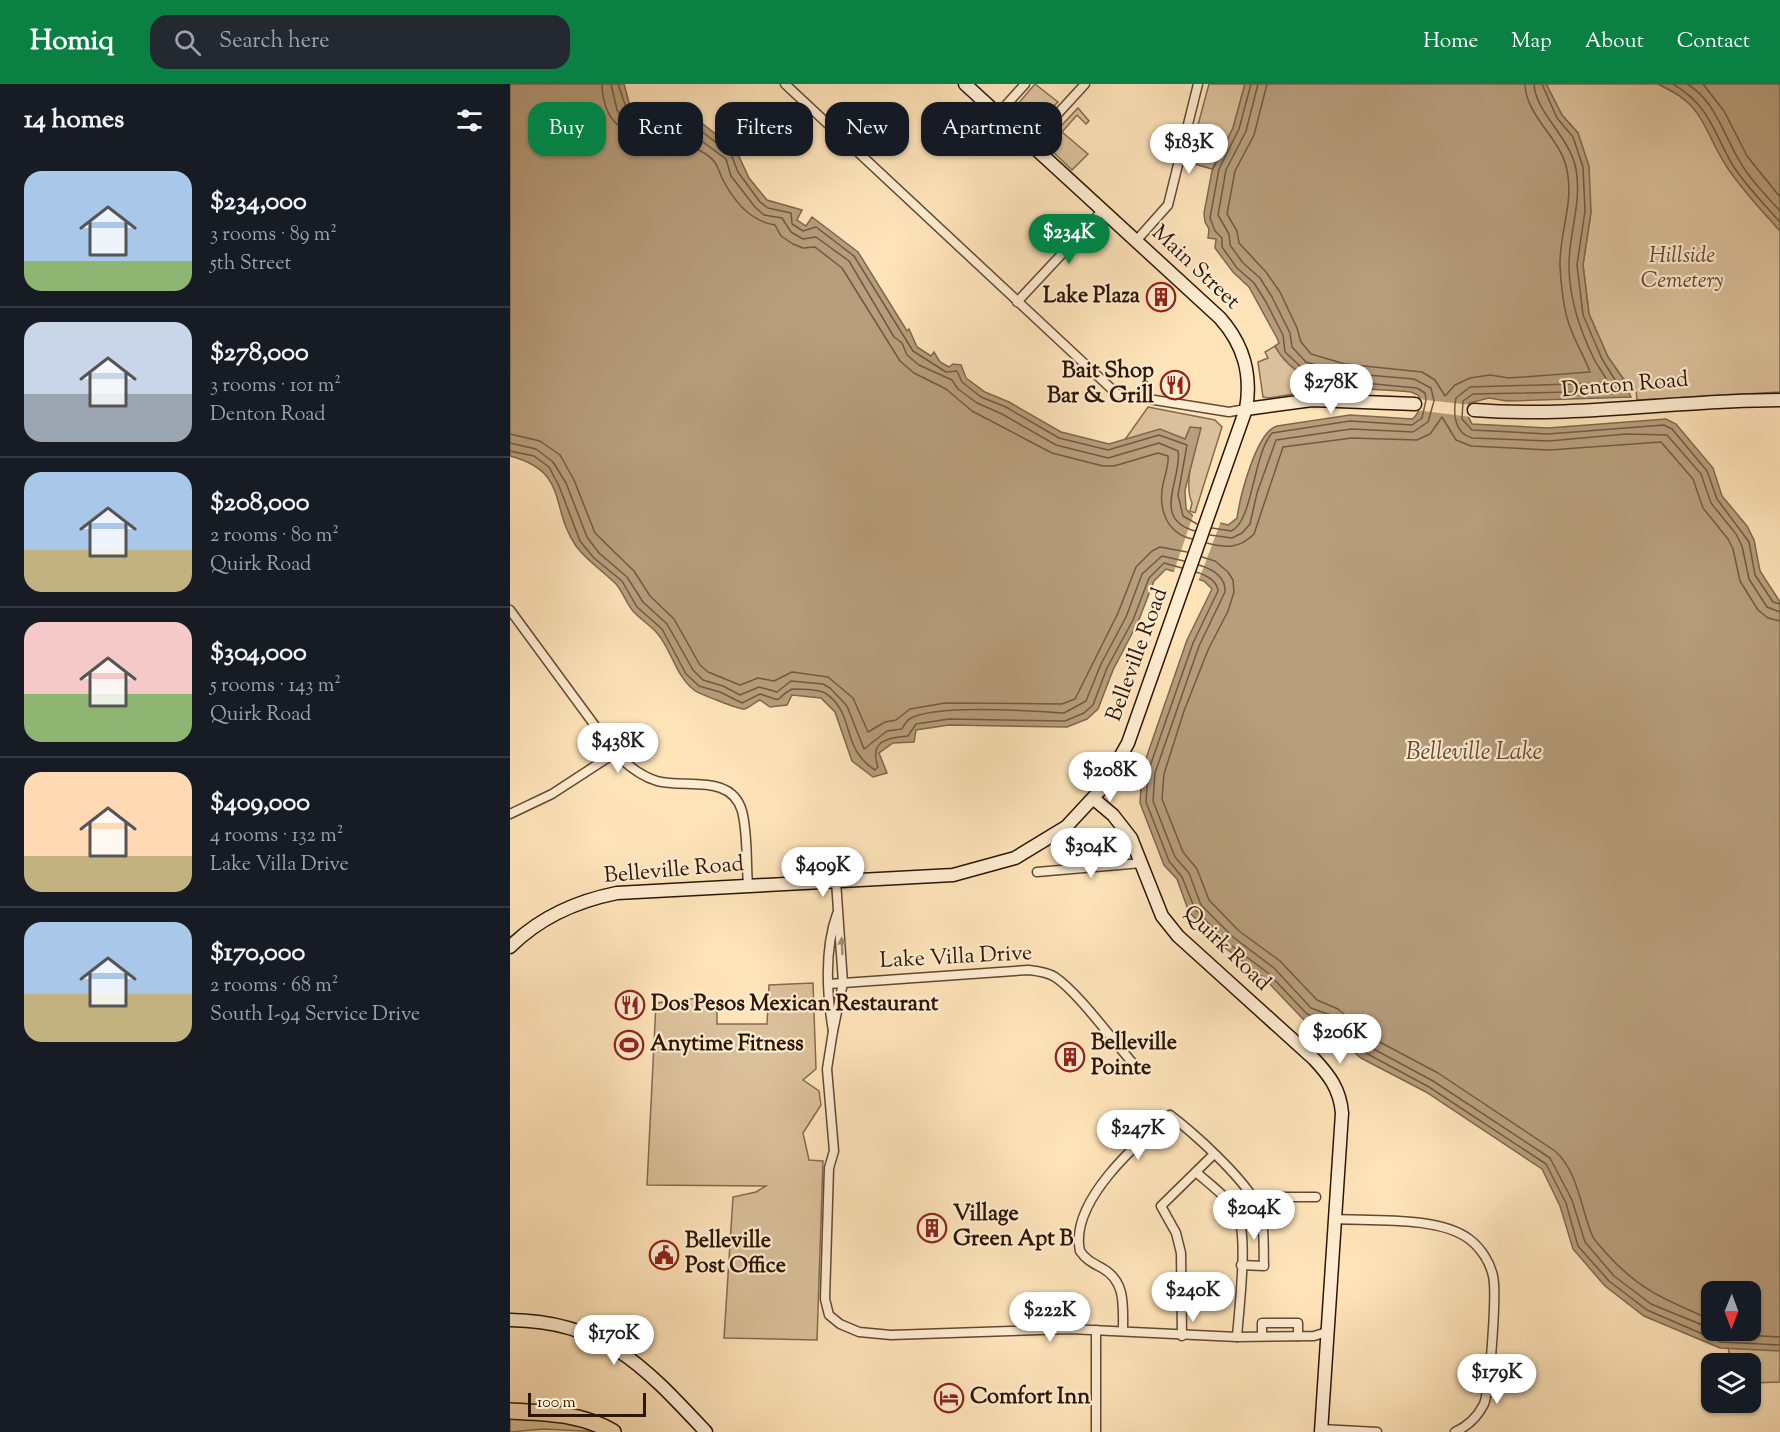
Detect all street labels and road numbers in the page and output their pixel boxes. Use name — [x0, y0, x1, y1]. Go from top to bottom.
street label: Main Street — [1143, 218, 1247, 318]
street label: Denton Road — [1560, 365, 1690, 407]
street label: Belleville Road — [1099, 584, 1177, 726]
street label: Belleville Road — [603, 849, 745, 893]
street label: Quirk Road — [1175, 899, 1277, 999]
street label: Lake Villa Drive — [879, 938, 1033, 978]

